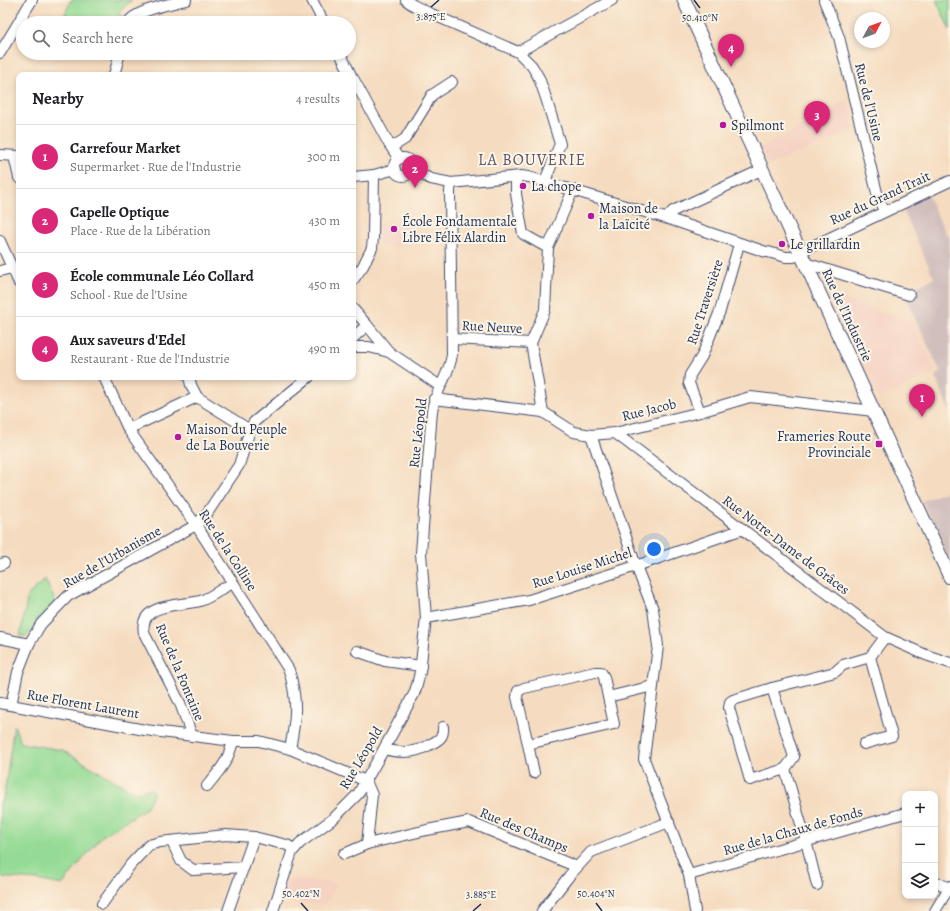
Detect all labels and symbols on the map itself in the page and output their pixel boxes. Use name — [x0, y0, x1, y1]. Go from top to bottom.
text: 3.875°E — [416, 10, 446, 23]
text: 50.410°N — [682, 11, 718, 24]
north arrow — [854, 12, 890, 48]
pin: 4 — [718, 34, 744, 67]
street label: Rue de l'Usine — [850, 61, 888, 143]
pin: 3 — [804, 101, 830, 134]
place label: Spilmont — [731, 116, 784, 135]
marker: Spilmont — [718, 120, 728, 130]
district label: LA BOUVERIE — [478, 149, 586, 171]
pin: 2 — [402, 155, 428, 188]
street label: Rue du Grand Trait — [827, 166, 934, 230]
place label: La chope — [531, 177, 581, 196]
marker: La chope — [518, 181, 528, 191]
place label: Maison de la Laïcité — [599, 199, 658, 234]
marker: Maison de la Laïcité — [586, 211, 596, 221]
place label: École Fondamentale Libre Félix Alardin — [402, 212, 517, 247]
marker: École Fondamentale Libre Félix Alardin — [389, 224, 399, 234]
place label: Le grillardin — [790, 235, 861, 254]
marker: Le grillardin — [777, 239, 787, 249]
street label: Rue Traversière — [682, 257, 728, 347]
street label: Rue de l'Industrie — [817, 265, 877, 365]
street label: Rue Neuve — [461, 316, 523, 338]
pin: 1 — [909, 384, 935, 417]
street label: Rue Jacob — [620, 394, 678, 426]
street label: Rue Léopold — [404, 396, 432, 469]
place label: Maison du Peuple de La Bouverie — [186, 420, 287, 455]
place label: Frameries Route Provinciale — [777, 427, 871, 462]
marker: Maison du Peuple de La Bouverie — [173, 432, 183, 442]
marker: Frameries Route Provinciale — [874, 439, 884, 449]
street label: Rue Notre-Dame de Grâces — [719, 491, 853, 599]
street label: Rue de la Colline — [194, 505, 262, 595]
street label: Rue de l'Urbanisme — [59, 521, 165, 593]
your location — [644, 539, 664, 559]
street label: Rue Louise Michel — [530, 543, 635, 593]
street label: Rue de la Fontaine — [151, 620, 209, 724]
street label: Rue Florent Laurent — [25, 685, 141, 723]
street label: Rue Léopold — [335, 723, 388, 793]
street label: Rue de la Chaux de Fonds — [721, 802, 865, 860]
street label: Rue des Champs — [477, 803, 571, 857]
text: 50.402°N — [282, 887, 320, 900]
text: 50.404°N — [577, 887, 615, 900]
text: 3.885°E — [466, 888, 496, 901]

